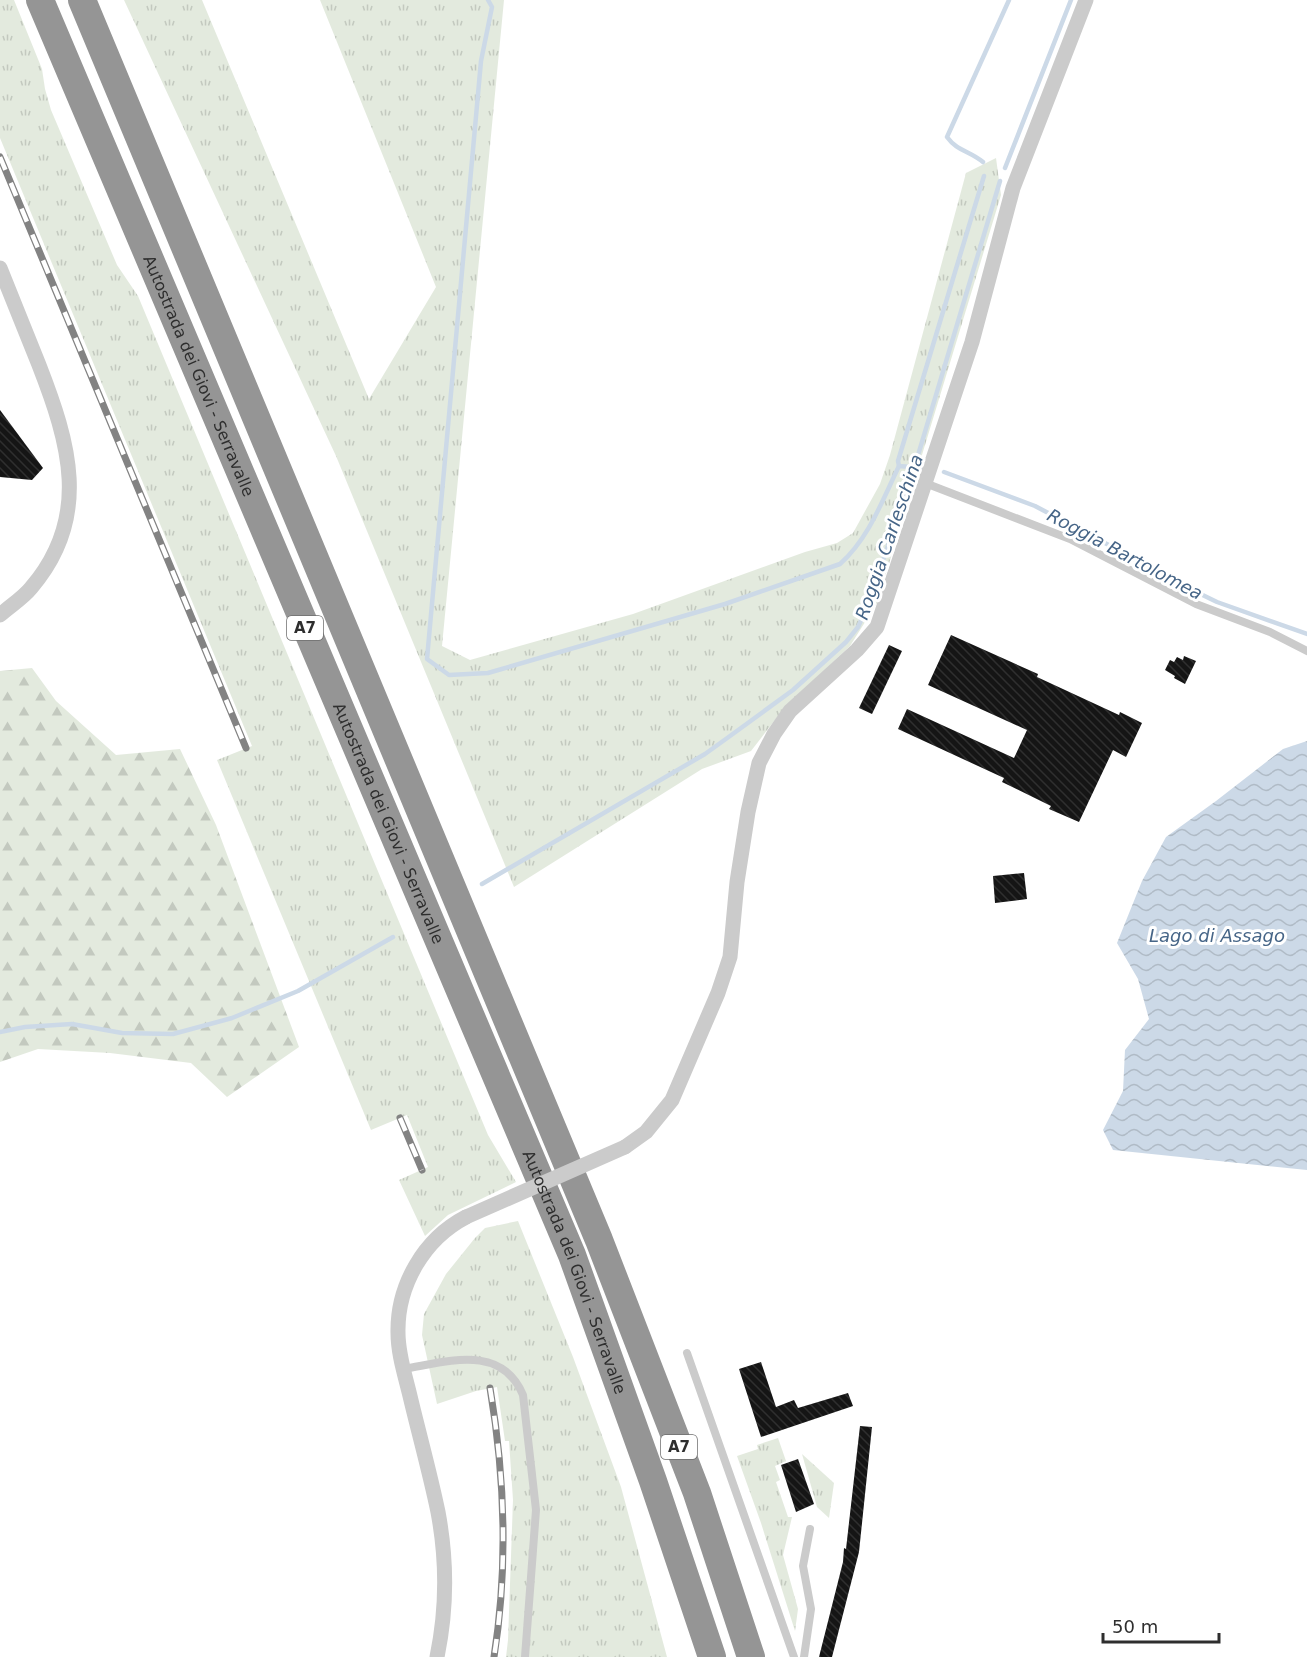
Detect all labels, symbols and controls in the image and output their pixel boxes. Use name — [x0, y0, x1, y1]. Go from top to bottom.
street label: Autostrada dei Giovi - Serravalle — [140, 252, 259, 499]
water label: Roggia Carleschina — [851, 452, 927, 622]
water label: Roggia Bartolomea — [1044, 504, 1206, 604]
road number: A7 — [287, 616, 323, 640]
street label: Autostrada dei Giovi - Serravalle — [329, 700, 448, 947]
water label: Lago di Assago — [1149, 925, 1285, 946]
street label: Autostrada dei Giovi - Serravalle — [519, 1147, 631, 1397]
road number: A7 — [661, 1435, 697, 1459]
scale bar — [1103, 1606, 1218, 1644]
text: 50 m — [1112, 1616, 1158, 1637]

